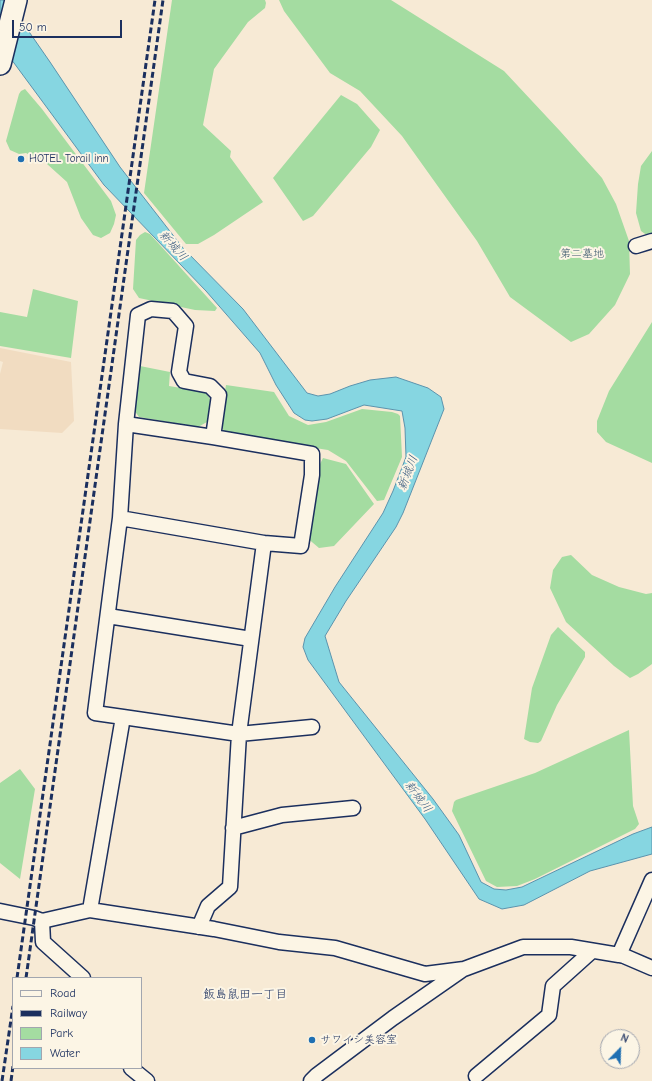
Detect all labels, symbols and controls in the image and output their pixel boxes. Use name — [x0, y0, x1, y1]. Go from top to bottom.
scale bar — [14, 12, 124, 38]
text: 50 m — [19, 20, 47, 34]
place label: HOTEL Torail inn — [29, 152, 109, 166]
marker: HOTEL Torail inn — [16, 154, 26, 164]
water label: 新城川 — [156, 228, 190, 264]
park label: 第二墓地 — [560, 247, 604, 261]
water label: 新城川 — [395, 454, 421, 492]
water label: 新城川 — [401, 778, 435, 816]
legend — [12, 977, 142, 1069]
text: Road — [50, 986, 76, 1000]
district label: 飯島鼠田一丁目 — [203, 988, 287, 1002]
text: Railway — [50, 1006, 87, 1020]
text: Park — [50, 1026, 73, 1040]
north arrow — [600, 1029, 640, 1069]
text: N — [619, 1031, 630, 1046]
place label: サワイシ美容室 — [320, 1033, 397, 1047]
marker: サワイシ美容室 — [307, 1035, 317, 1045]
text: Water — [50, 1046, 80, 1060]

